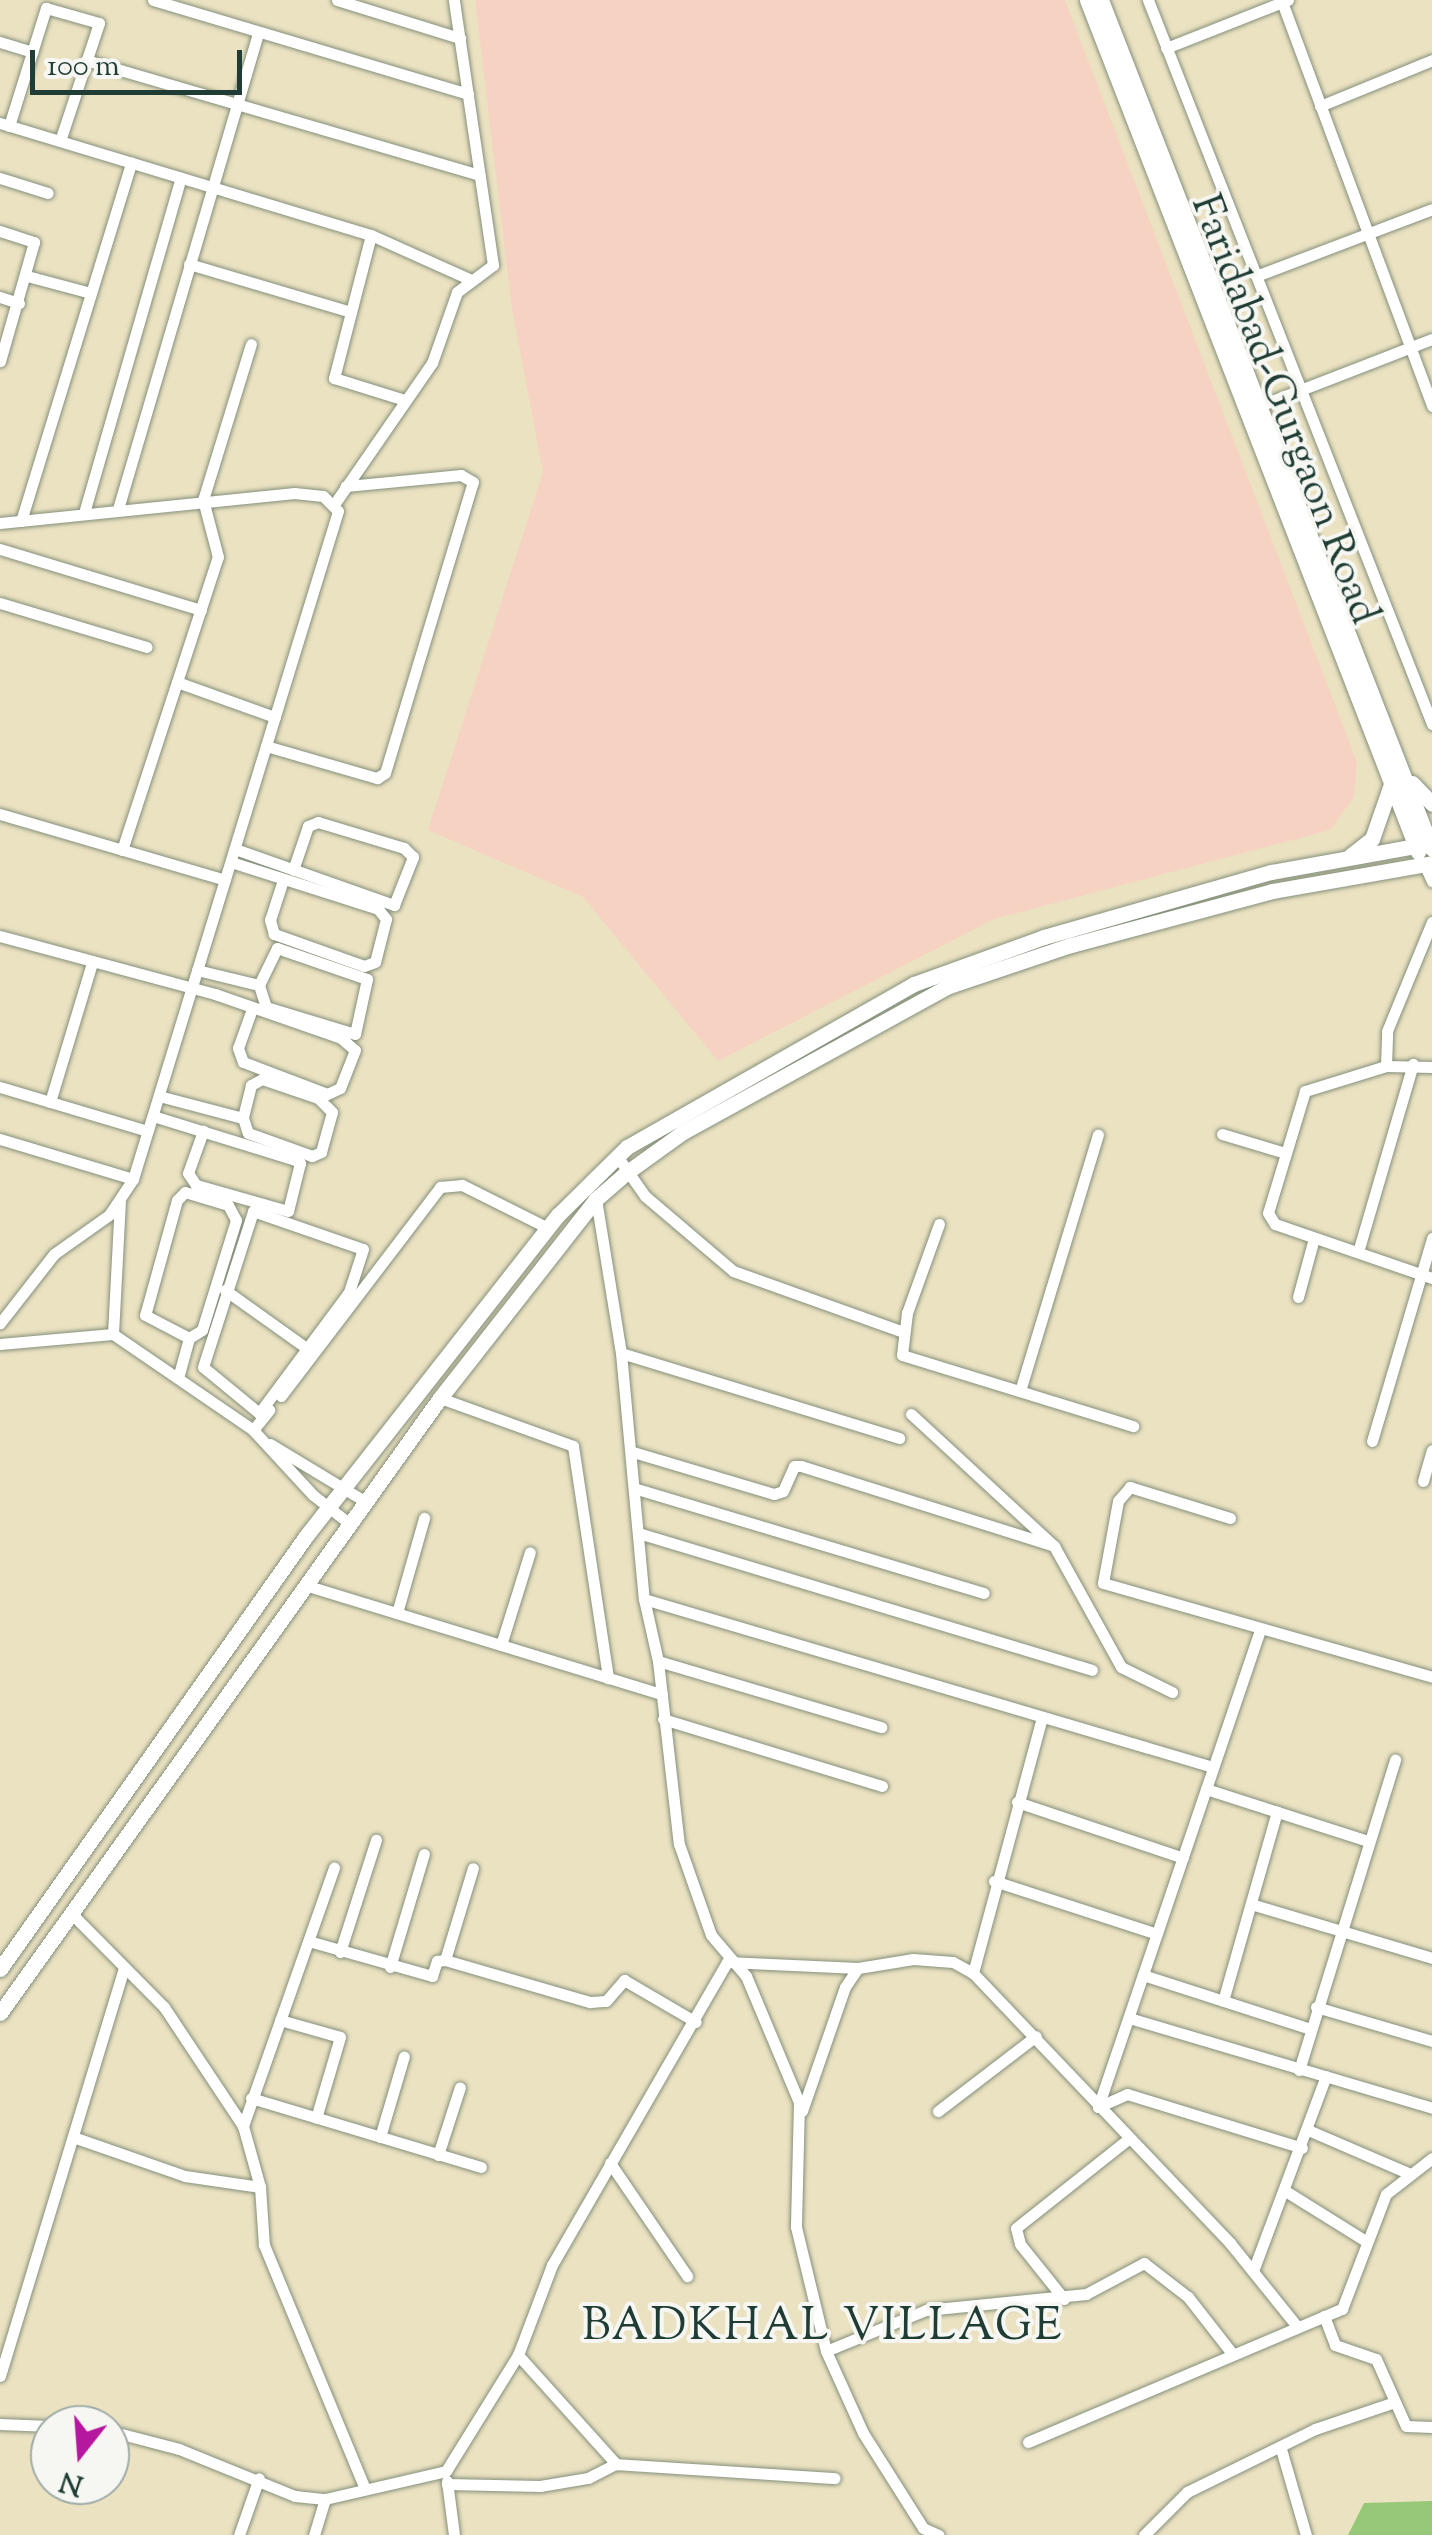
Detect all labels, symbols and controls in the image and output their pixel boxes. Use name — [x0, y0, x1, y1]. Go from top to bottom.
scale bar — [35, 30, 248, 92]
text: 100 m — [47, 46, 120, 89]
street label: Faridabad-Gurgaon Road — [1178, 188, 1388, 632]
district label: BADKHAL VILLAGE — [582, 2302, 1064, 2356]
north arrow — [30, 2405, 130, 2505]
text: N — [55, 2459, 88, 2504]

